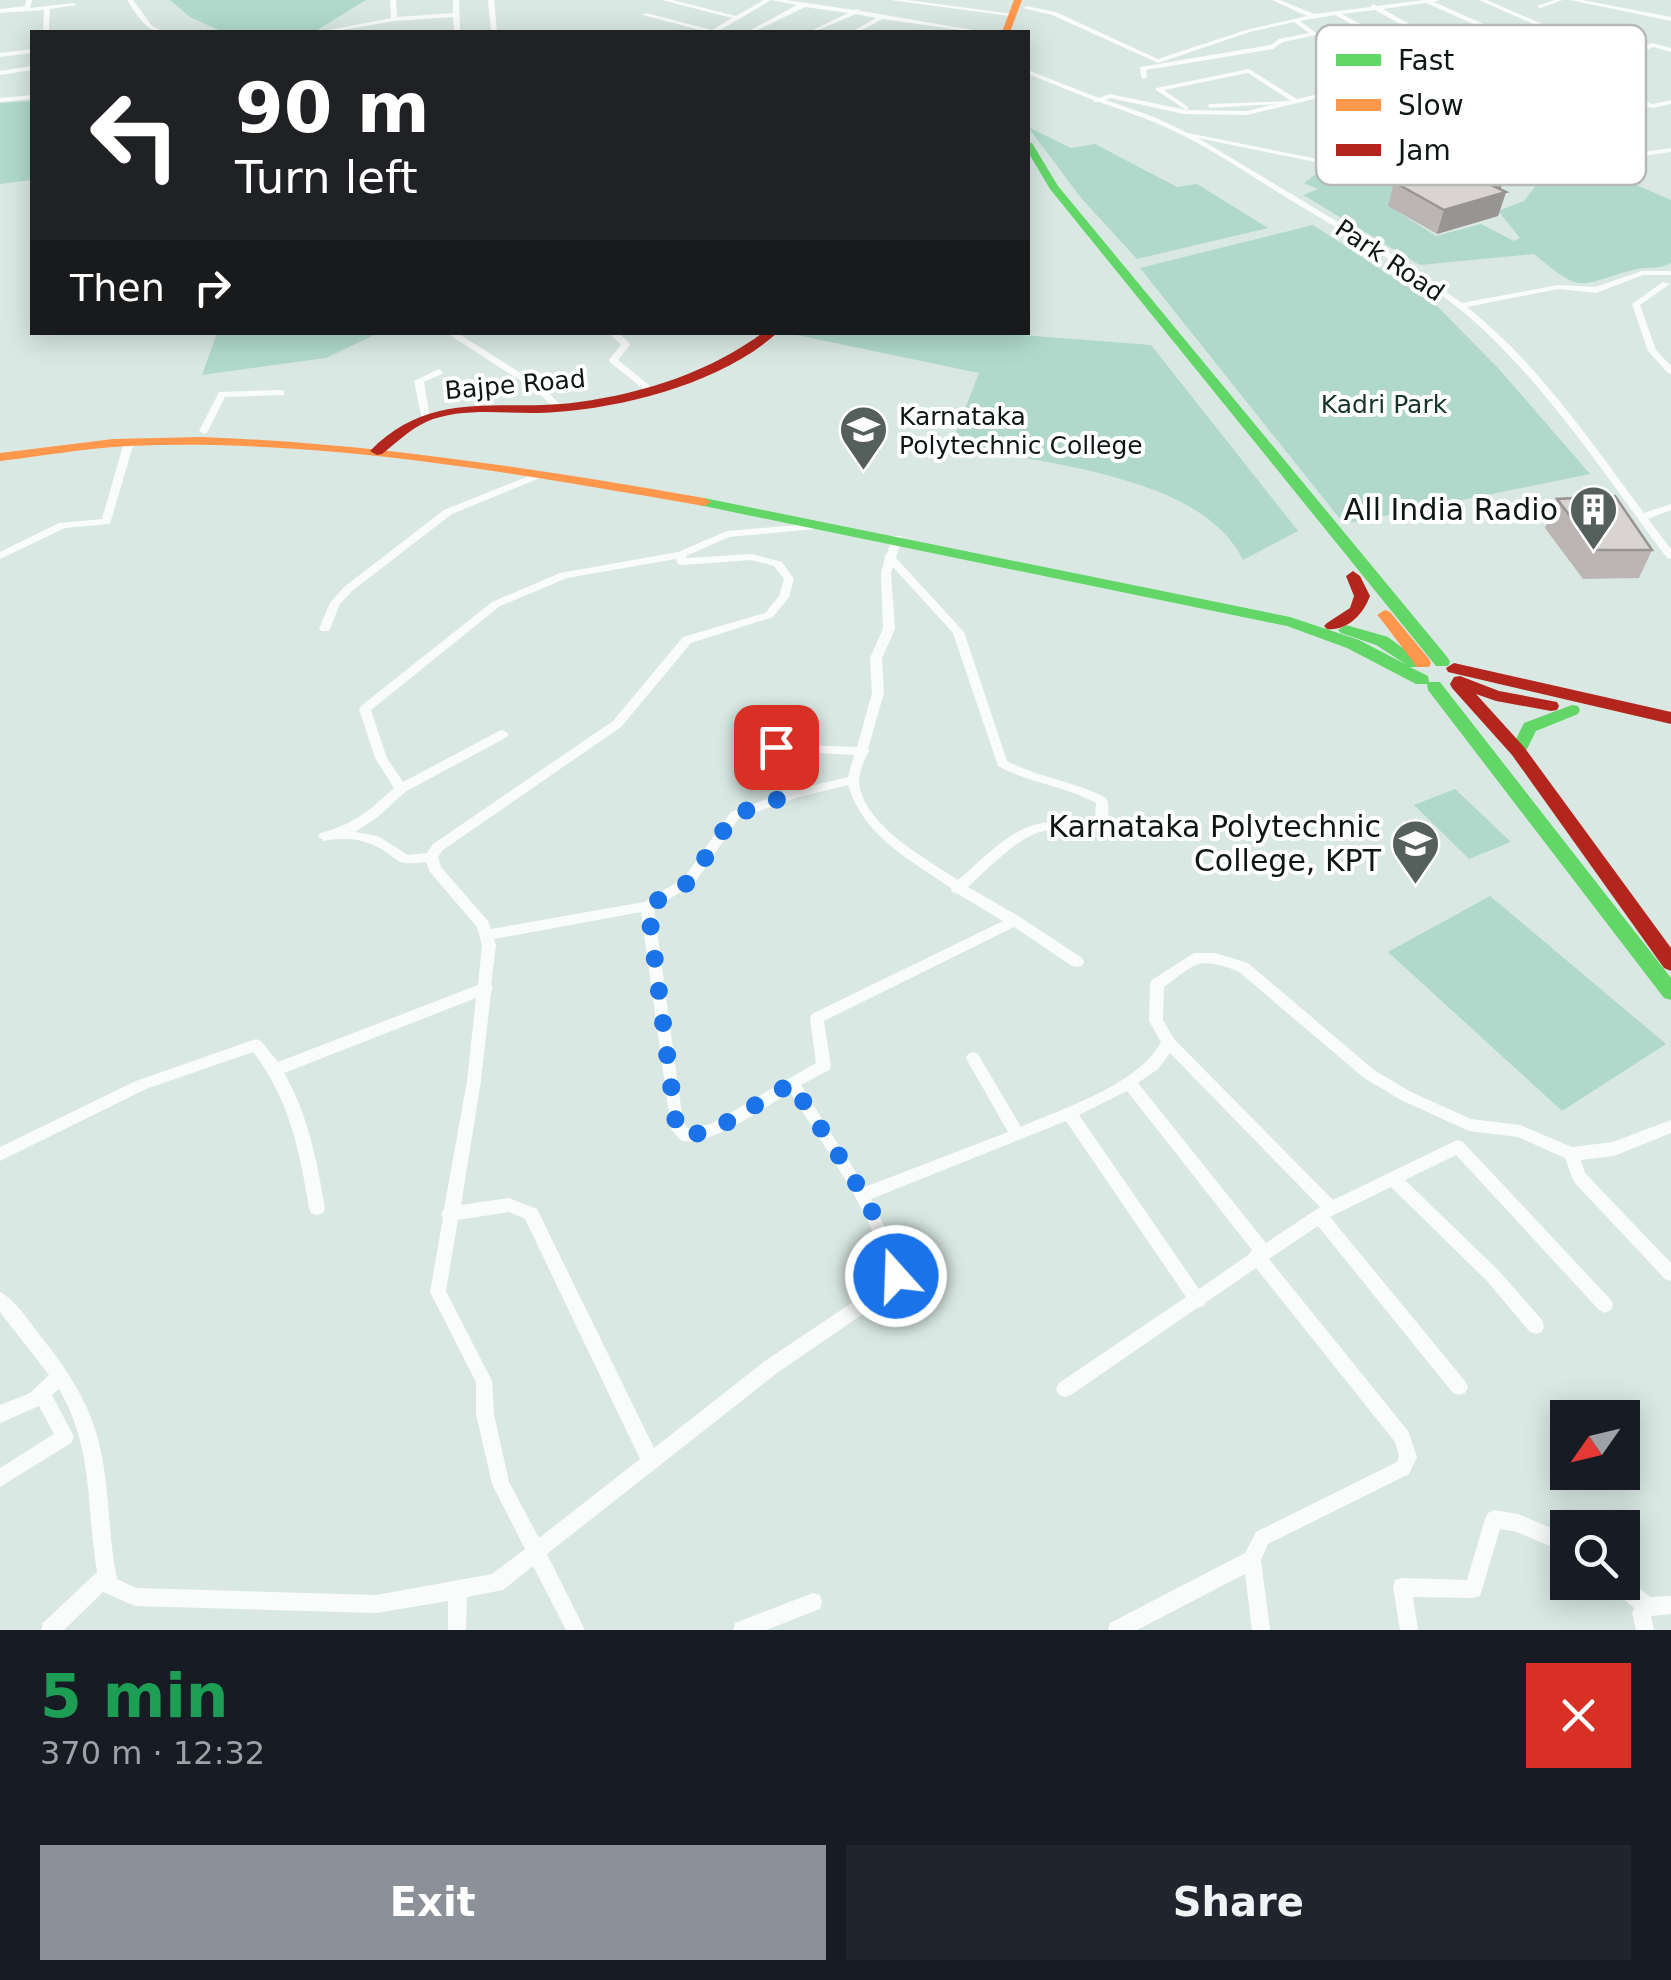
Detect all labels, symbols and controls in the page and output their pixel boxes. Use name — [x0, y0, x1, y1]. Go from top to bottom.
legend — [1316, 25, 1646, 185]
text: Fast — [1398, 44, 1454, 77]
text: 90 m — [235, 67, 430, 149]
icon: left — [70, 70, 200, 200]
text: Slow — [1398, 89, 1464, 122]
text: Jam — [1396, 134, 1451, 167]
text: Turn left — [235, 151, 418, 204]
street label: Park Road — [1330, 214, 1450, 307]
icon: right — [185, 260, 240, 315]
text: Then — [70, 266, 165, 310]
street label: Bajpe Road — [443, 364, 587, 405]
park label: Kadri Park — [1321, 390, 1448, 419]
place label: Karnataka Polytechnic College — [899, 402, 1143, 460]
school or university icon: Karnataka Polytechnic College — [838, 404, 890, 472]
building icon: All India Radio — [1567, 484, 1619, 552]
place label: All India Radio — [1344, 492, 1558, 527]
pin — [734, 705, 819, 790]
icon: arrive — [749, 720, 804, 775]
place label: Karnataka Polytechnic College, KPT — [1048, 809, 1382, 878]
school or university icon: Karnataka Polytechnic College, KPT — [1390, 818, 1442, 886]
position arrow — [844, 1224, 948, 1328]
north arrow — [1550, 1400, 1640, 1490]
map controls — [1550, 1400, 1640, 1600]
button: search — [1550, 1510, 1640, 1600]
text: 5 min — [40, 1661, 228, 1731]
button: close — [1526, 1663, 1631, 1768]
text: 370 m · 12:32 — [40, 1734, 265, 1772]
button: Exit — [40, 1845, 826, 1960]
button: Share — [846, 1845, 1631, 1960]

